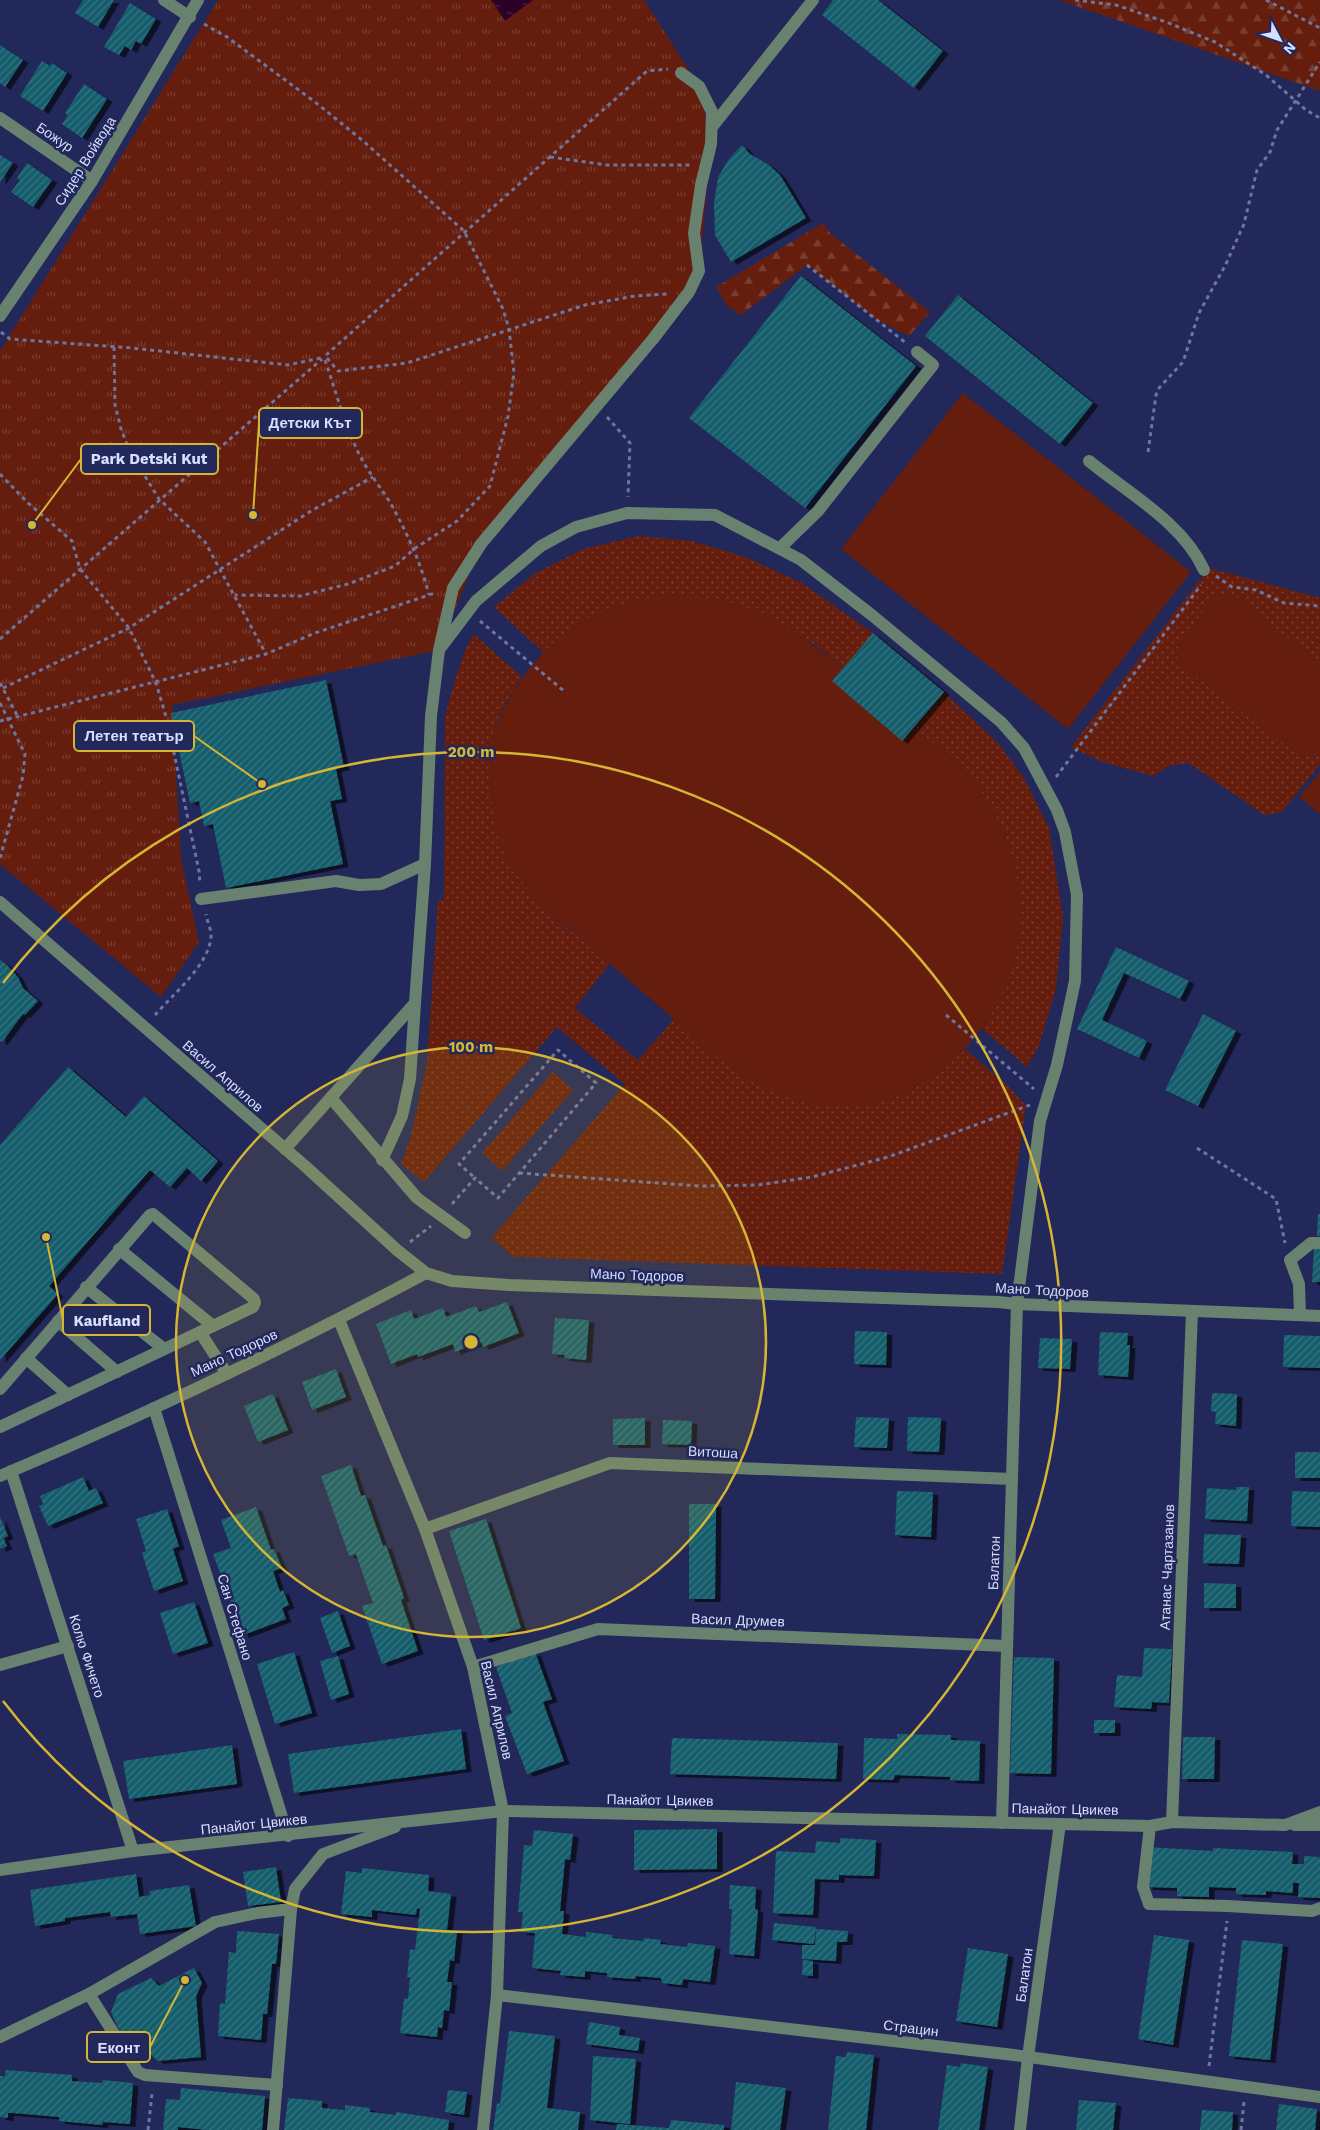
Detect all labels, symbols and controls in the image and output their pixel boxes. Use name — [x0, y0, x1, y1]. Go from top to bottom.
north arrow — [1255, 15, 1305, 65]
text: N — [1280, 39, 1299, 58]
street label: Сидер Войвода — [51, 113, 119, 209]
street label: Божур — [34, 119, 77, 155]
callout: Детски Кът — [259, 408, 362, 438]
text: Детски Кът — [269, 414, 351, 432]
callout: Park Detski Kut — [81, 444, 218, 474]
text: Park Detski Kut — [91, 450, 208, 468]
callout: Летен театър — [74, 721, 194, 751]
text: Летен театър — [84, 727, 184, 745]
text: 200 m — [448, 743, 494, 761]
street label: Васил Априлов — [180, 1037, 266, 1115]
text: 100 m — [449, 1038, 493, 1056]
street label: Мано Тодоров — [590, 1265, 684, 1285]
street label: Мано Тодоров — [995, 1280, 1089, 1300]
callout: Kaufland — [63, 1305, 150, 1335]
text: Kaufland — [74, 1312, 140, 1330]
street label: Мано Тодоров — [188, 1326, 280, 1380]
centre of rings — [462, 1333, 480, 1351]
street label: Витоша — [688, 1443, 739, 1461]
street label: Атанас Чартазанов — [1157, 1504, 1177, 1630]
street label: Балатон — [985, 1536, 1003, 1590]
street label: Сан Стефано — [214, 1572, 256, 1662]
street label: Васил Друмев — [691, 1610, 785, 1630]
street label: Колю Фичето — [66, 1613, 108, 1700]
street label: Васил Априлов — [478, 1659, 516, 1761]
street label: Панайот Цвикев — [606, 1791, 714, 1809]
street label: Панайот Цвикев — [1011, 1800, 1119, 1818]
street label: Панайот Цвикев — [200, 1810, 308, 1838]
street label: Балатон — [1012, 1947, 1036, 2003]
street label: Страцин — [882, 2017, 940, 2039]
callout: Еконт — [87, 2032, 150, 2062]
text: Еконт — [98, 2039, 140, 2057]

